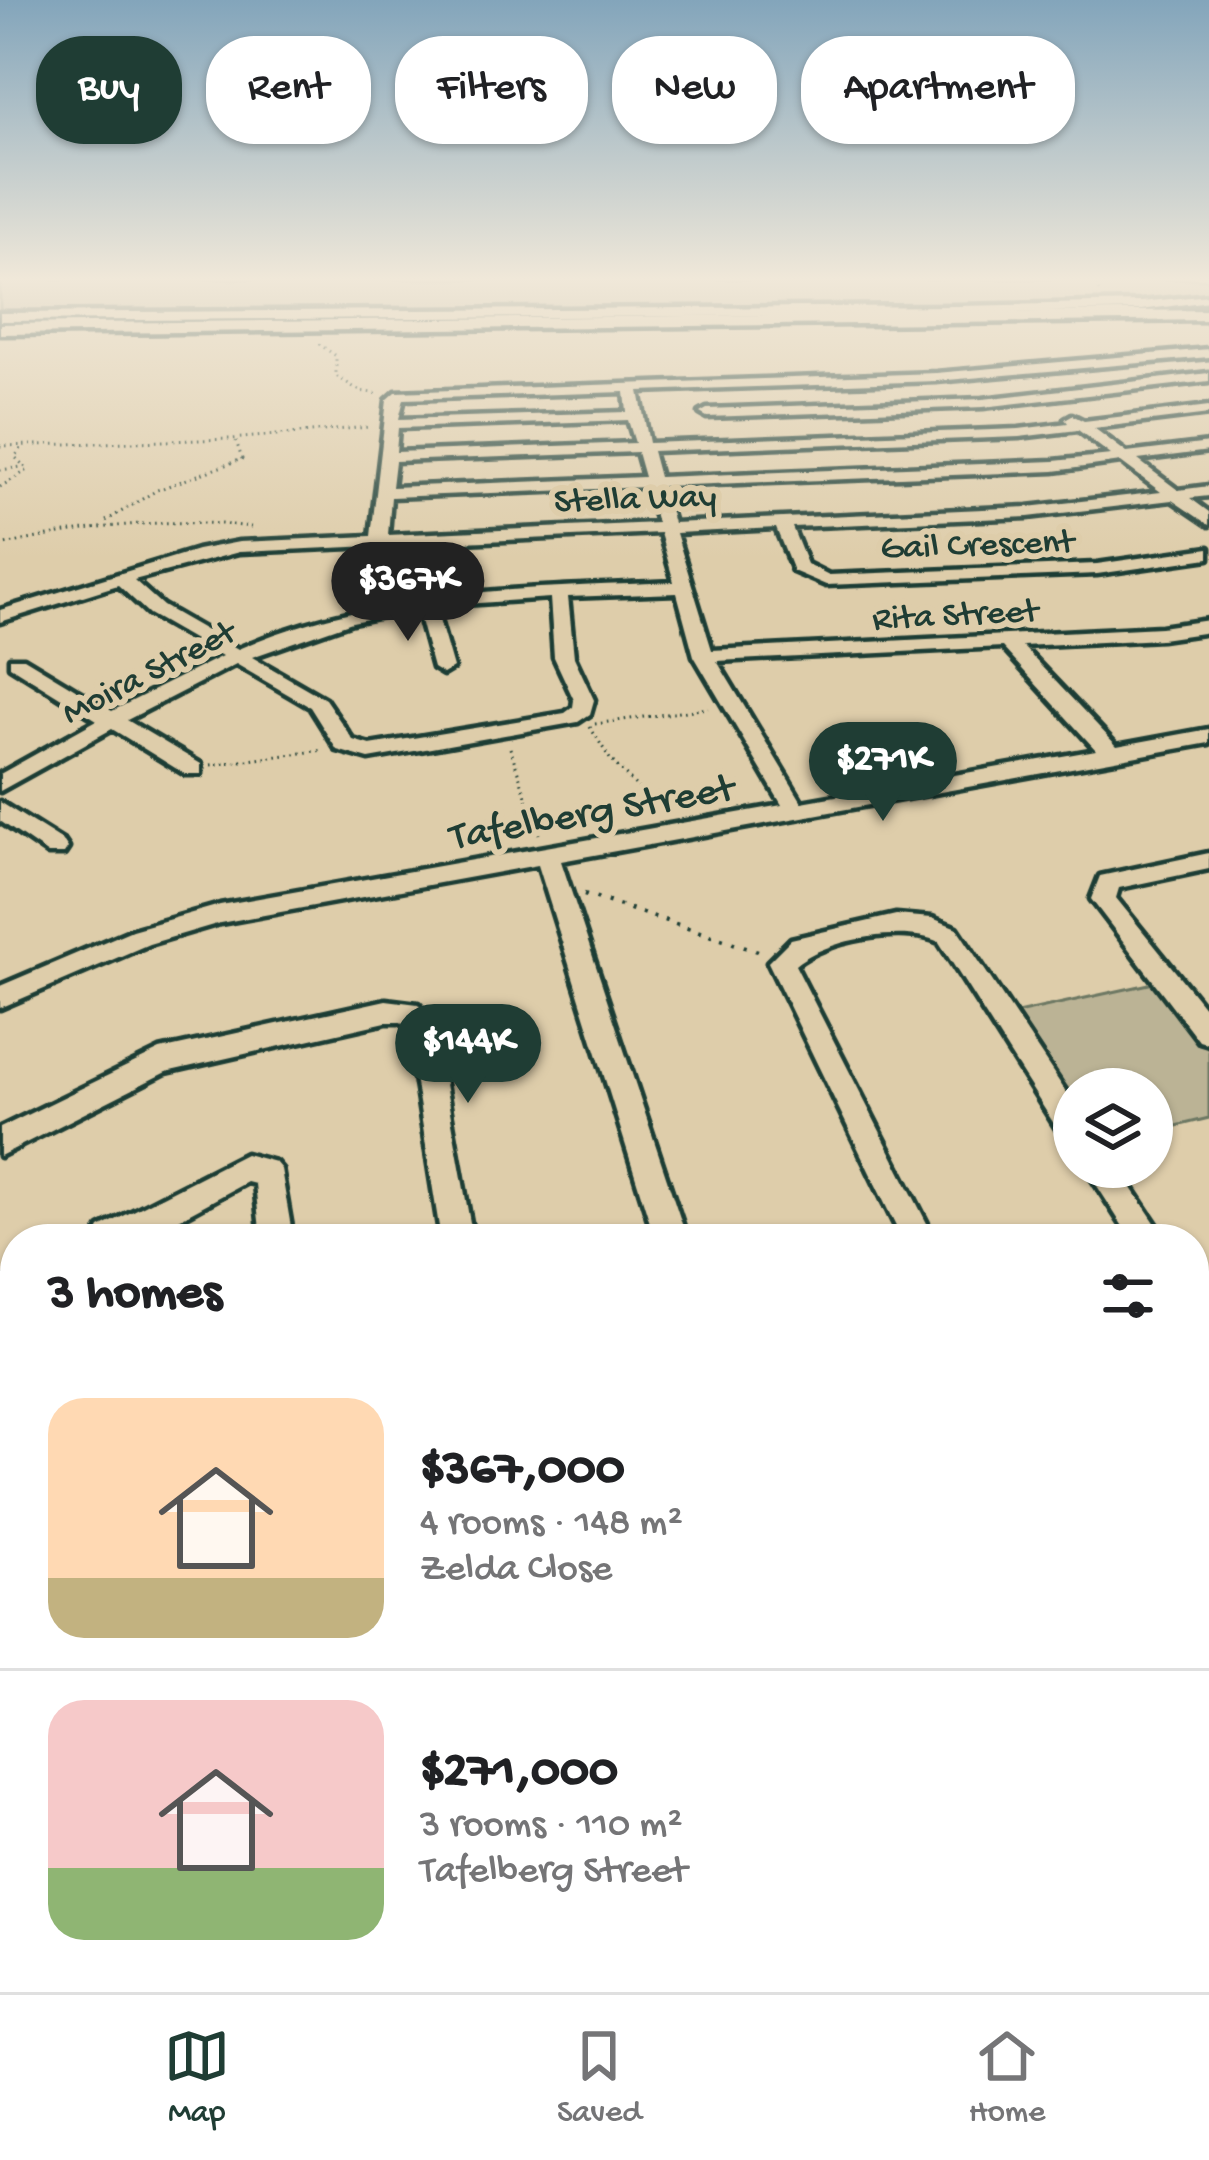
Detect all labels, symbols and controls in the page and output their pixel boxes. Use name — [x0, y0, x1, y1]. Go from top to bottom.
chip: Buy — [36, 36, 182, 144]
chip: Rent — [206, 36, 371, 144]
chip: Filters — [395, 36, 588, 144]
chip: New — [612, 36, 777, 144]
chip: Apartment — [801, 36, 1075, 144]
street label: Stella Way — [553, 477, 718, 526]
street label: Gail Crescent — [880, 523, 1078, 572]
pin: $367K — [324, 542, 492, 644]
text: $367K — [358, 558, 458, 604]
street label: Rita Street — [871, 592, 1043, 643]
street label: Moira Street — [56, 611, 247, 737]
pin: $271K — [799, 722, 967, 824]
text: $271K — [836, 738, 930, 784]
street label: Tafelberg Street — [444, 766, 742, 865]
pin: $144K — [384, 1004, 552, 1106]
text: $144K — [422, 1020, 514, 1066]
map controls — [1053, 1068, 1173, 1188]
button: layers — [1053, 1068, 1173, 1188]
icon: filters — [1095, 1263, 1161, 1329]
text: 3 homes — [48, 1266, 222, 1326]
text: $367,000 — [420, 1442, 625, 1502]
icon: home — [144, 1446, 288, 1590]
text: 4 rooms · 148 m² — [420, 1502, 683, 1548]
text: Zelda Close — [420, 1548, 612, 1594]
text: $271,000 — [420, 1744, 618, 1804]
icon: home — [144, 1748, 288, 1892]
text: 3 rooms · 110 m² — [420, 1804, 683, 1850]
text: Tafelberg Street — [420, 1850, 687, 1896]
tab: Map — [164, 2023, 230, 2133]
tab: Saved — [557, 2023, 642, 2133]
tab: Home — [969, 2023, 1045, 2133]

